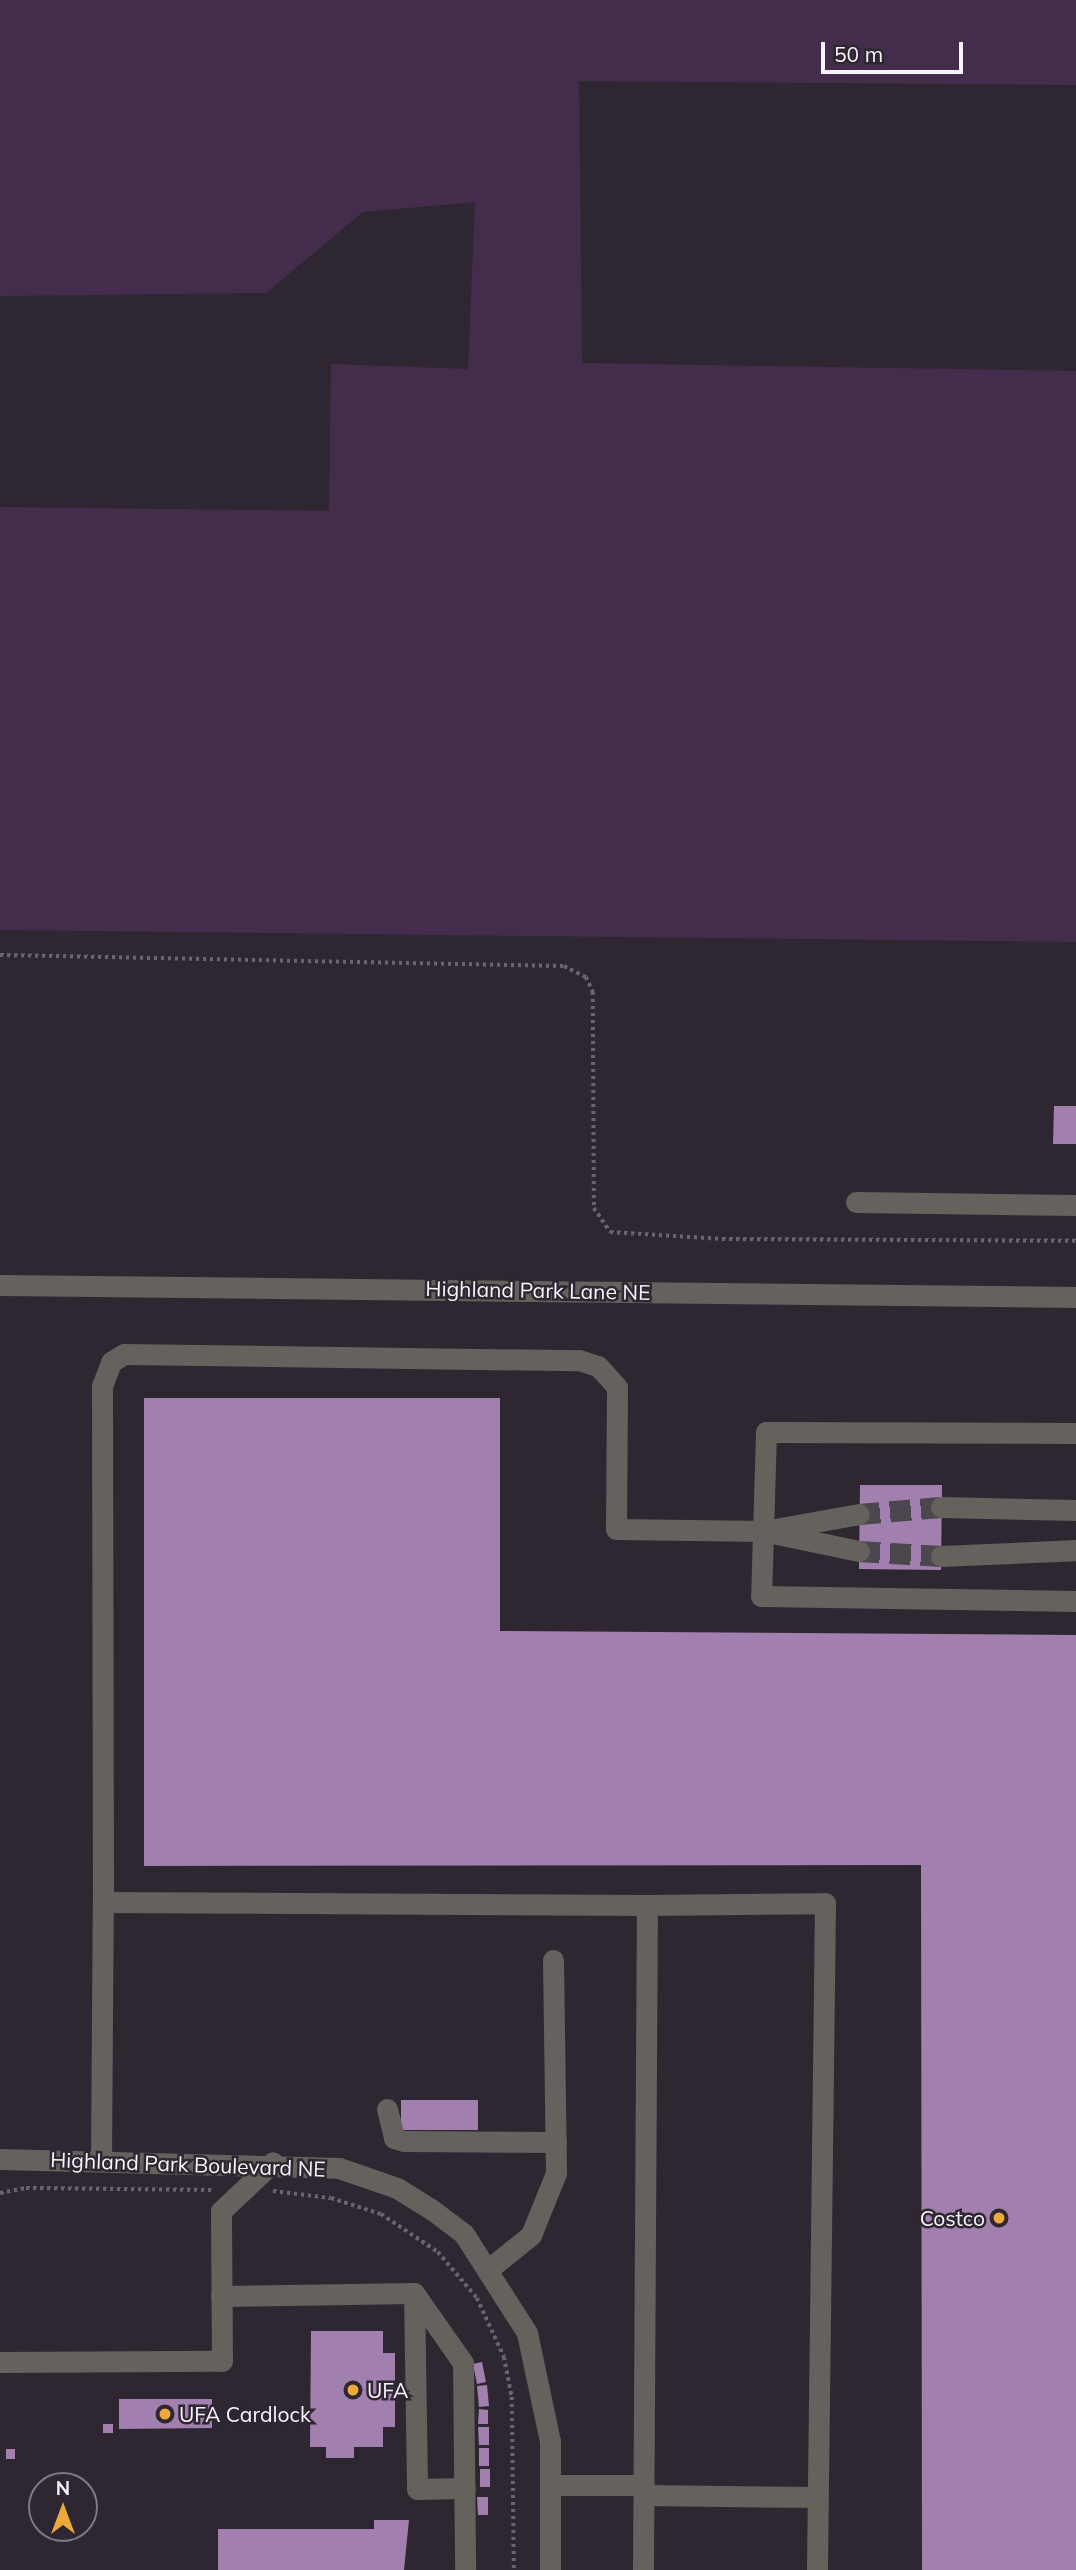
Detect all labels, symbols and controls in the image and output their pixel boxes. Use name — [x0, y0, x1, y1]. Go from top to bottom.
scale bar — [824, 28, 966, 72]
text: 50 m — [834, 41, 883, 67]
street label: Highland Park Lane NE — [425, 1275, 651, 1305]
street label: Highland Park Boulevard NE — [50, 2147, 326, 2181]
place label: Costco — [920, 2205, 985, 2231]
marker: Costco — [991, 2210, 1007, 2226]
place label: UFA — [367, 2377, 408, 2403]
marker: UFA — [345, 2382, 361, 2398]
place label: UFA Cardlock — [179, 2401, 311, 2427]
marker: UFA Cardlock — [157, 2406, 173, 2422]
north arrow — [28, 2472, 98, 2542]
text: N — [56, 2476, 70, 2500]

